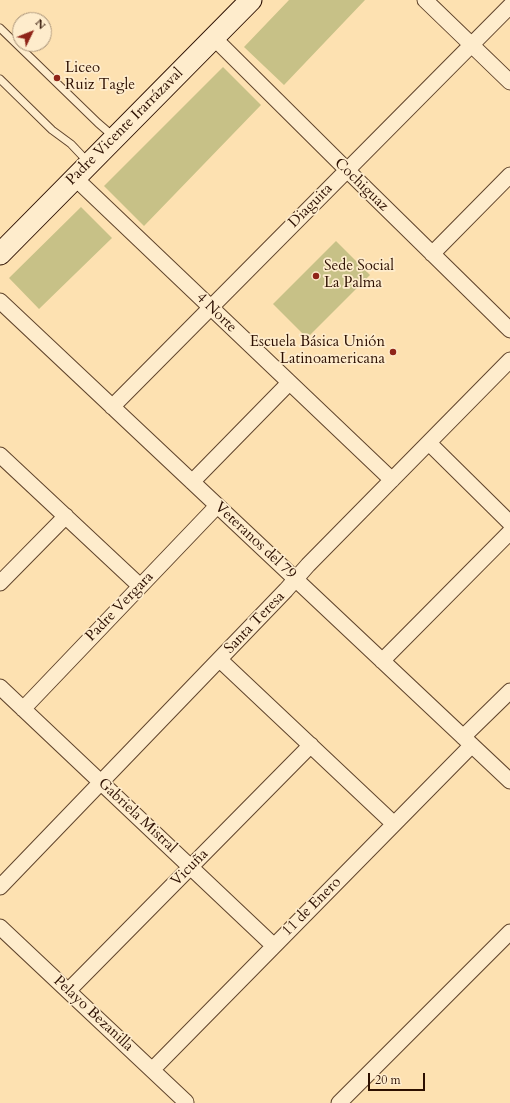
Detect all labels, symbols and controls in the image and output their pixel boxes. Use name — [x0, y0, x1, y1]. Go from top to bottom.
north arrow — [12, 12, 52, 52]
text: N — [32, 16, 49, 33]
place label: Liceo Ruiz Tagle — [65, 60, 135, 95]
street label: Padre Vicente Irarrázaval — [63, 65, 187, 189]
marker: Liceo Ruiz Tagle — [52, 73, 62, 83]
street label: Cochiguaz — [330, 155, 392, 215]
street label: Diaguita — [285, 180, 337, 232]
place label: Sede Social La Palma — [324, 258, 394, 293]
marker: Sede Social La Palma — [311, 271, 321, 281]
street label: 4 Norte — [192, 289, 240, 337]
place label: Escuela Básica Unión Latinoamericana — [250, 334, 385, 369]
marker: Escuela Básica Unión Latinoamericana — [388, 347, 398, 357]
street label: Veteranos del 79 — [210, 499, 300, 583]
street label: Padre Vergara — [82, 568, 158, 646]
street label: Santa Teresa — [221, 588, 289, 658]
street label: Gabriela Mistral — [94, 775, 180, 857]
street label: Vicuña — [168, 846, 212, 890]
street label: 11 de Enero — [279, 874, 345, 940]
street label: Pelayo Bezanilla — [49, 972, 137, 1056]
scale bar — [370, 1065, 427, 1091]
text: 20 m — [375, 1072, 401, 1088]

